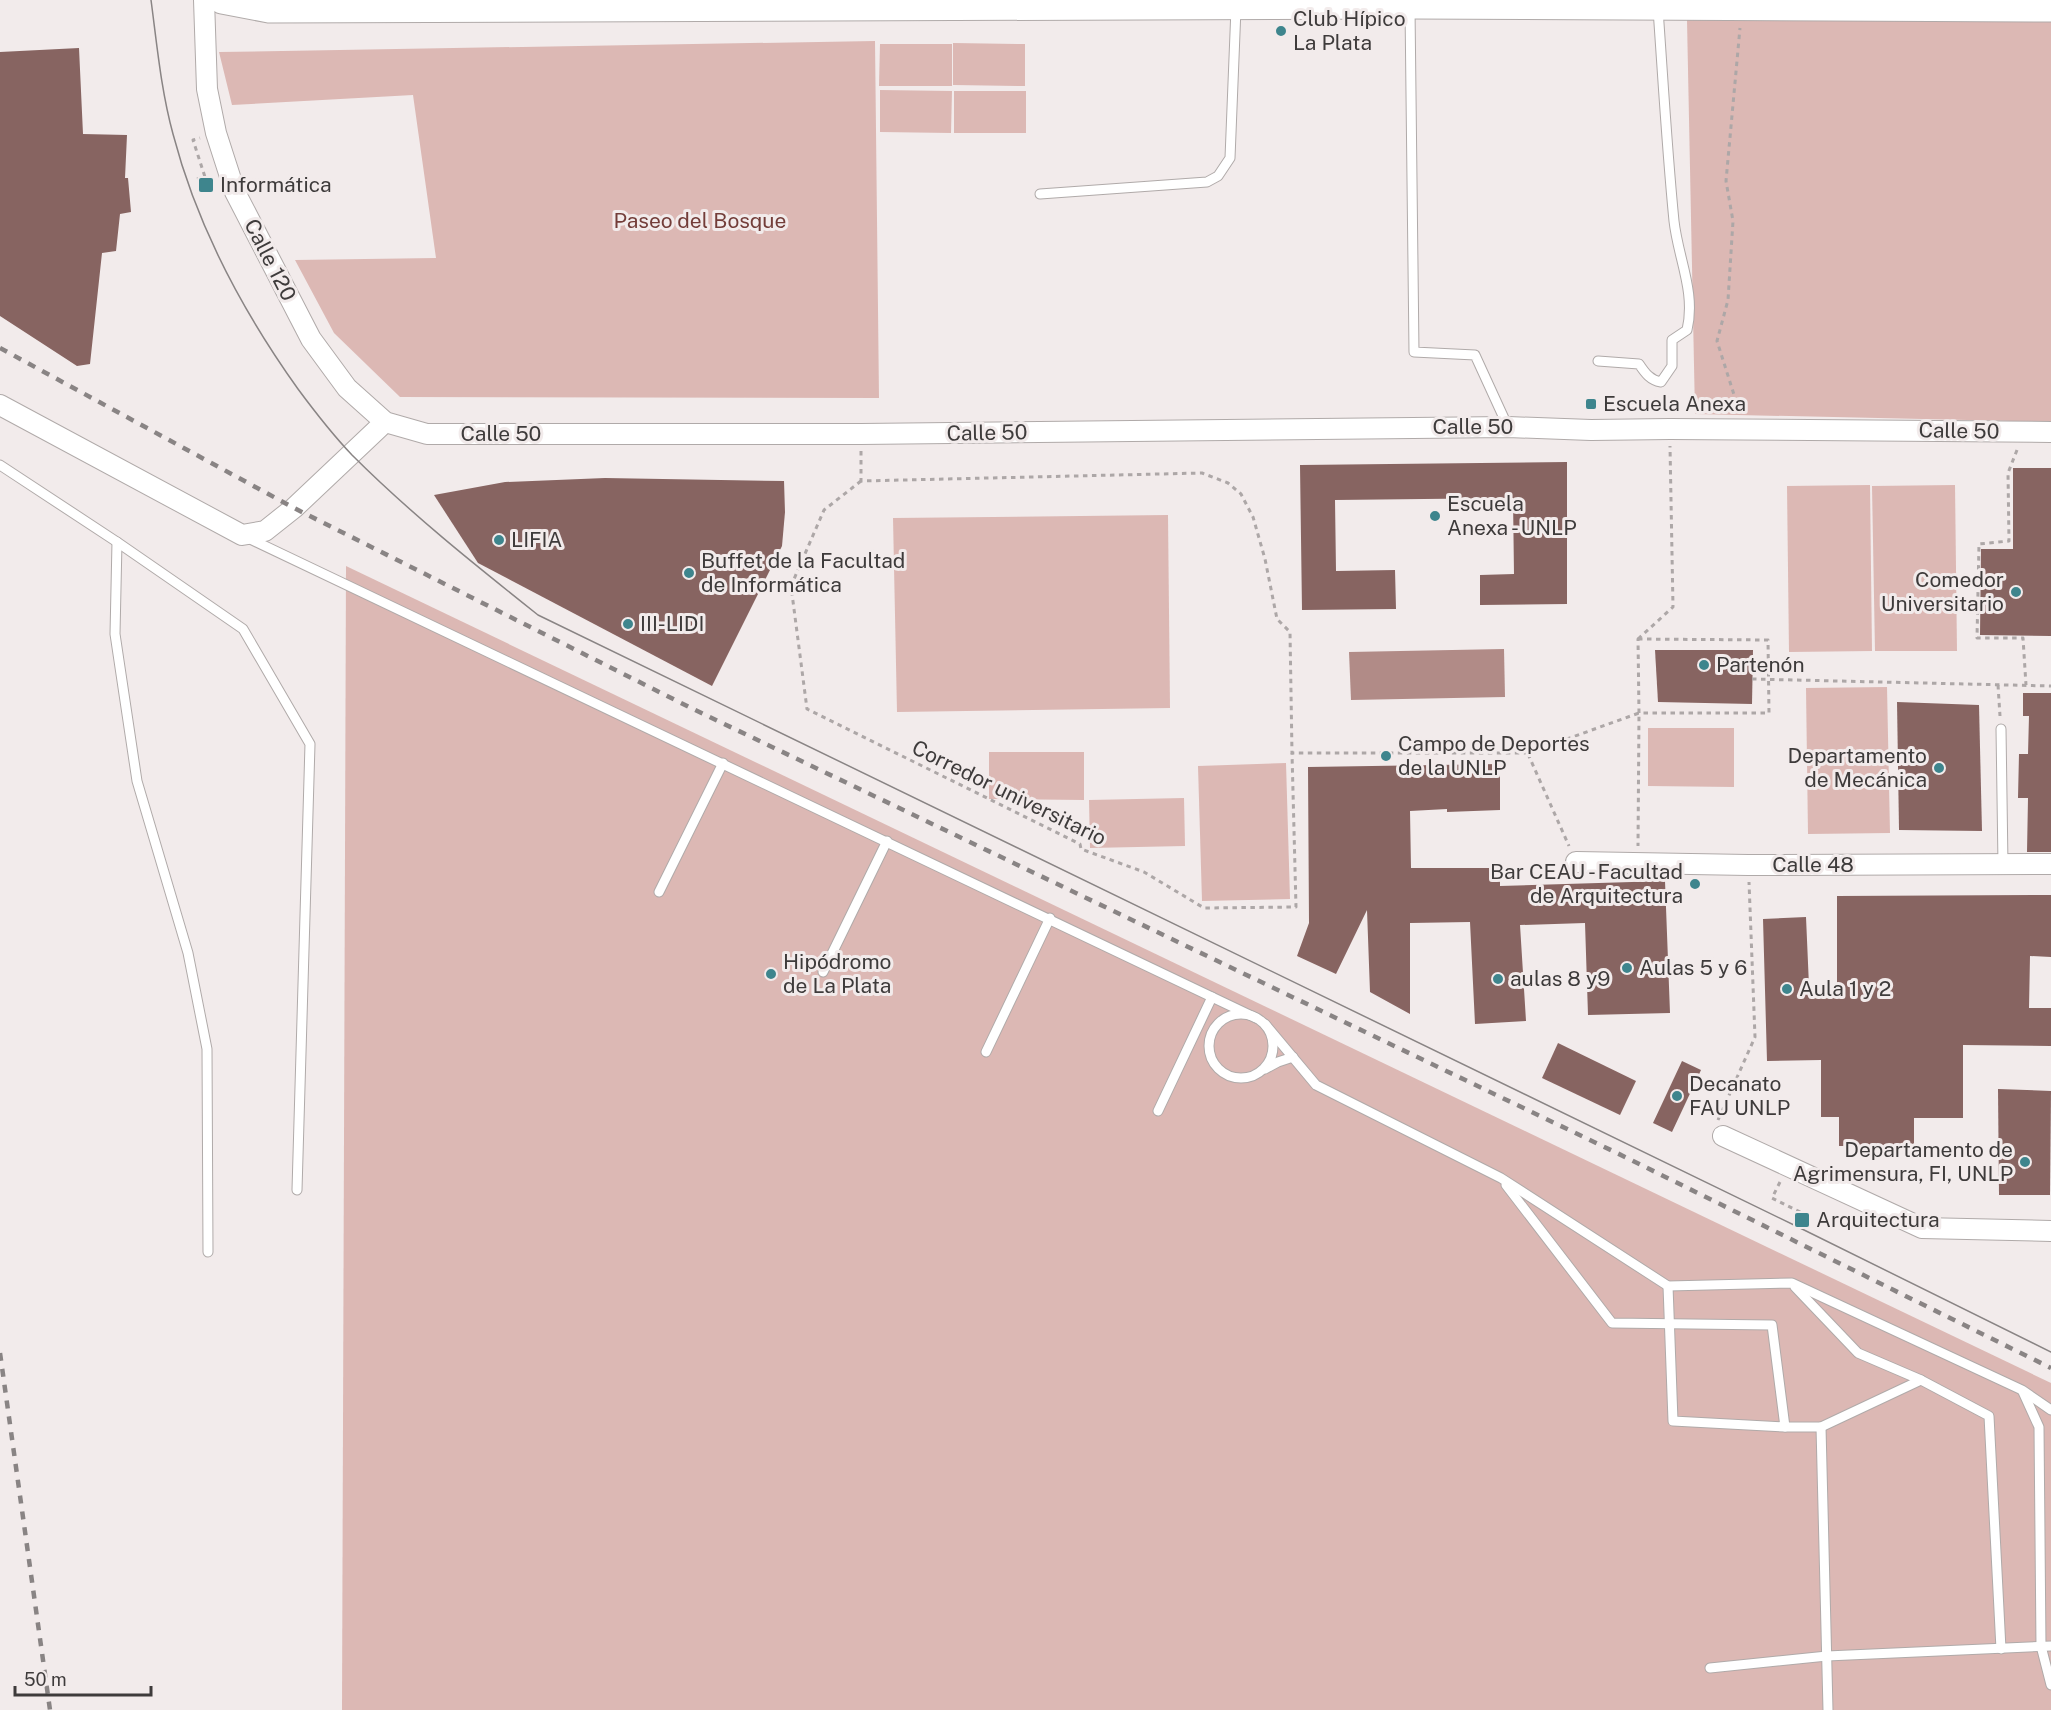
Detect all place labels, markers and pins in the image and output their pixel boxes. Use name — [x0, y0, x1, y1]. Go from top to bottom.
place label: Club Hípico La Plata — [1293, 6, 1406, 55]
marker: Club Hípico La Plata — [1274, 24, 1288, 38]
place label: Informática — [220, 172, 332, 197]
marker: Informática — [197, 176, 215, 194]
place label: Escuela Anexa — [1603, 391, 1746, 416]
marker: Escuela Anexa — [1584, 397, 1598, 411]
place label: Escuela Anexa - UNLP — [1447, 491, 1577, 540]
marker: Escuela Anexa - UNLP — [1428, 509, 1442, 523]
place label: LIFIA — [511, 527, 562, 552]
marker: LIFIA — [492, 533, 506, 547]
place label: Buffet de la Facultad de Informática — [701, 548, 905, 597]
marker: Buffet de la Facultad de Informática — [682, 566, 696, 580]
place label: Comedor Universitario — [1881, 567, 2004, 616]
marker: Comedor Universitario — [2009, 585, 2023, 599]
place label: III-LIDI — [640, 611, 704, 636]
marker: III-LIDI — [621, 617, 635, 631]
place label: Partenón — [1716, 652, 1805, 677]
marker: Partenón — [1697, 658, 1711, 672]
place label: Campo de Deportes de la UNLP — [1398, 731, 1590, 780]
place label: Departamento de Mecánica — [1787, 743, 1927, 792]
marker: Campo de Deportes de la UNLP — [1379, 749, 1393, 763]
marker: Departamento de Mecánica — [1932, 761, 1946, 775]
place label: Bar CEAU - Facultad de Arquitectura — [1490, 859, 1683, 908]
marker: Bar CEAU - Facultad de Arquitectura — [1688, 877, 1702, 891]
place label: Hipódromo de La Plata — [783, 949, 891, 998]
place label: Aulas 5 y 6 — [1639, 955, 1747, 980]
marker: Aulas 5 y 6 — [1620, 961, 1634, 975]
place label: aulas 8 y9 — [1510, 966, 1610, 991]
marker: Hipódromo de La Plata — [764, 967, 778, 981]
marker: aulas 8 y9 — [1491, 972, 1505, 986]
place label: Aula 1 y 2 — [1799, 976, 1891, 1001]
marker: Aula 1 y 2 — [1780, 982, 1794, 996]
place label: Decanato FAU UNLP — [1689, 1071, 1790, 1120]
marker: Decanato FAU UNLP — [1670, 1089, 1684, 1103]
place label: Departamento de Agrimensura, FI, UNLP — [1793, 1137, 2013, 1186]
marker: Departamento de Agrimensura, FI, UNLP — [2018, 1155, 2032, 1169]
place label: Arquitectura — [1816, 1207, 1940, 1232]
marker: Arquitectura — [1793, 1211, 1811, 1229]

